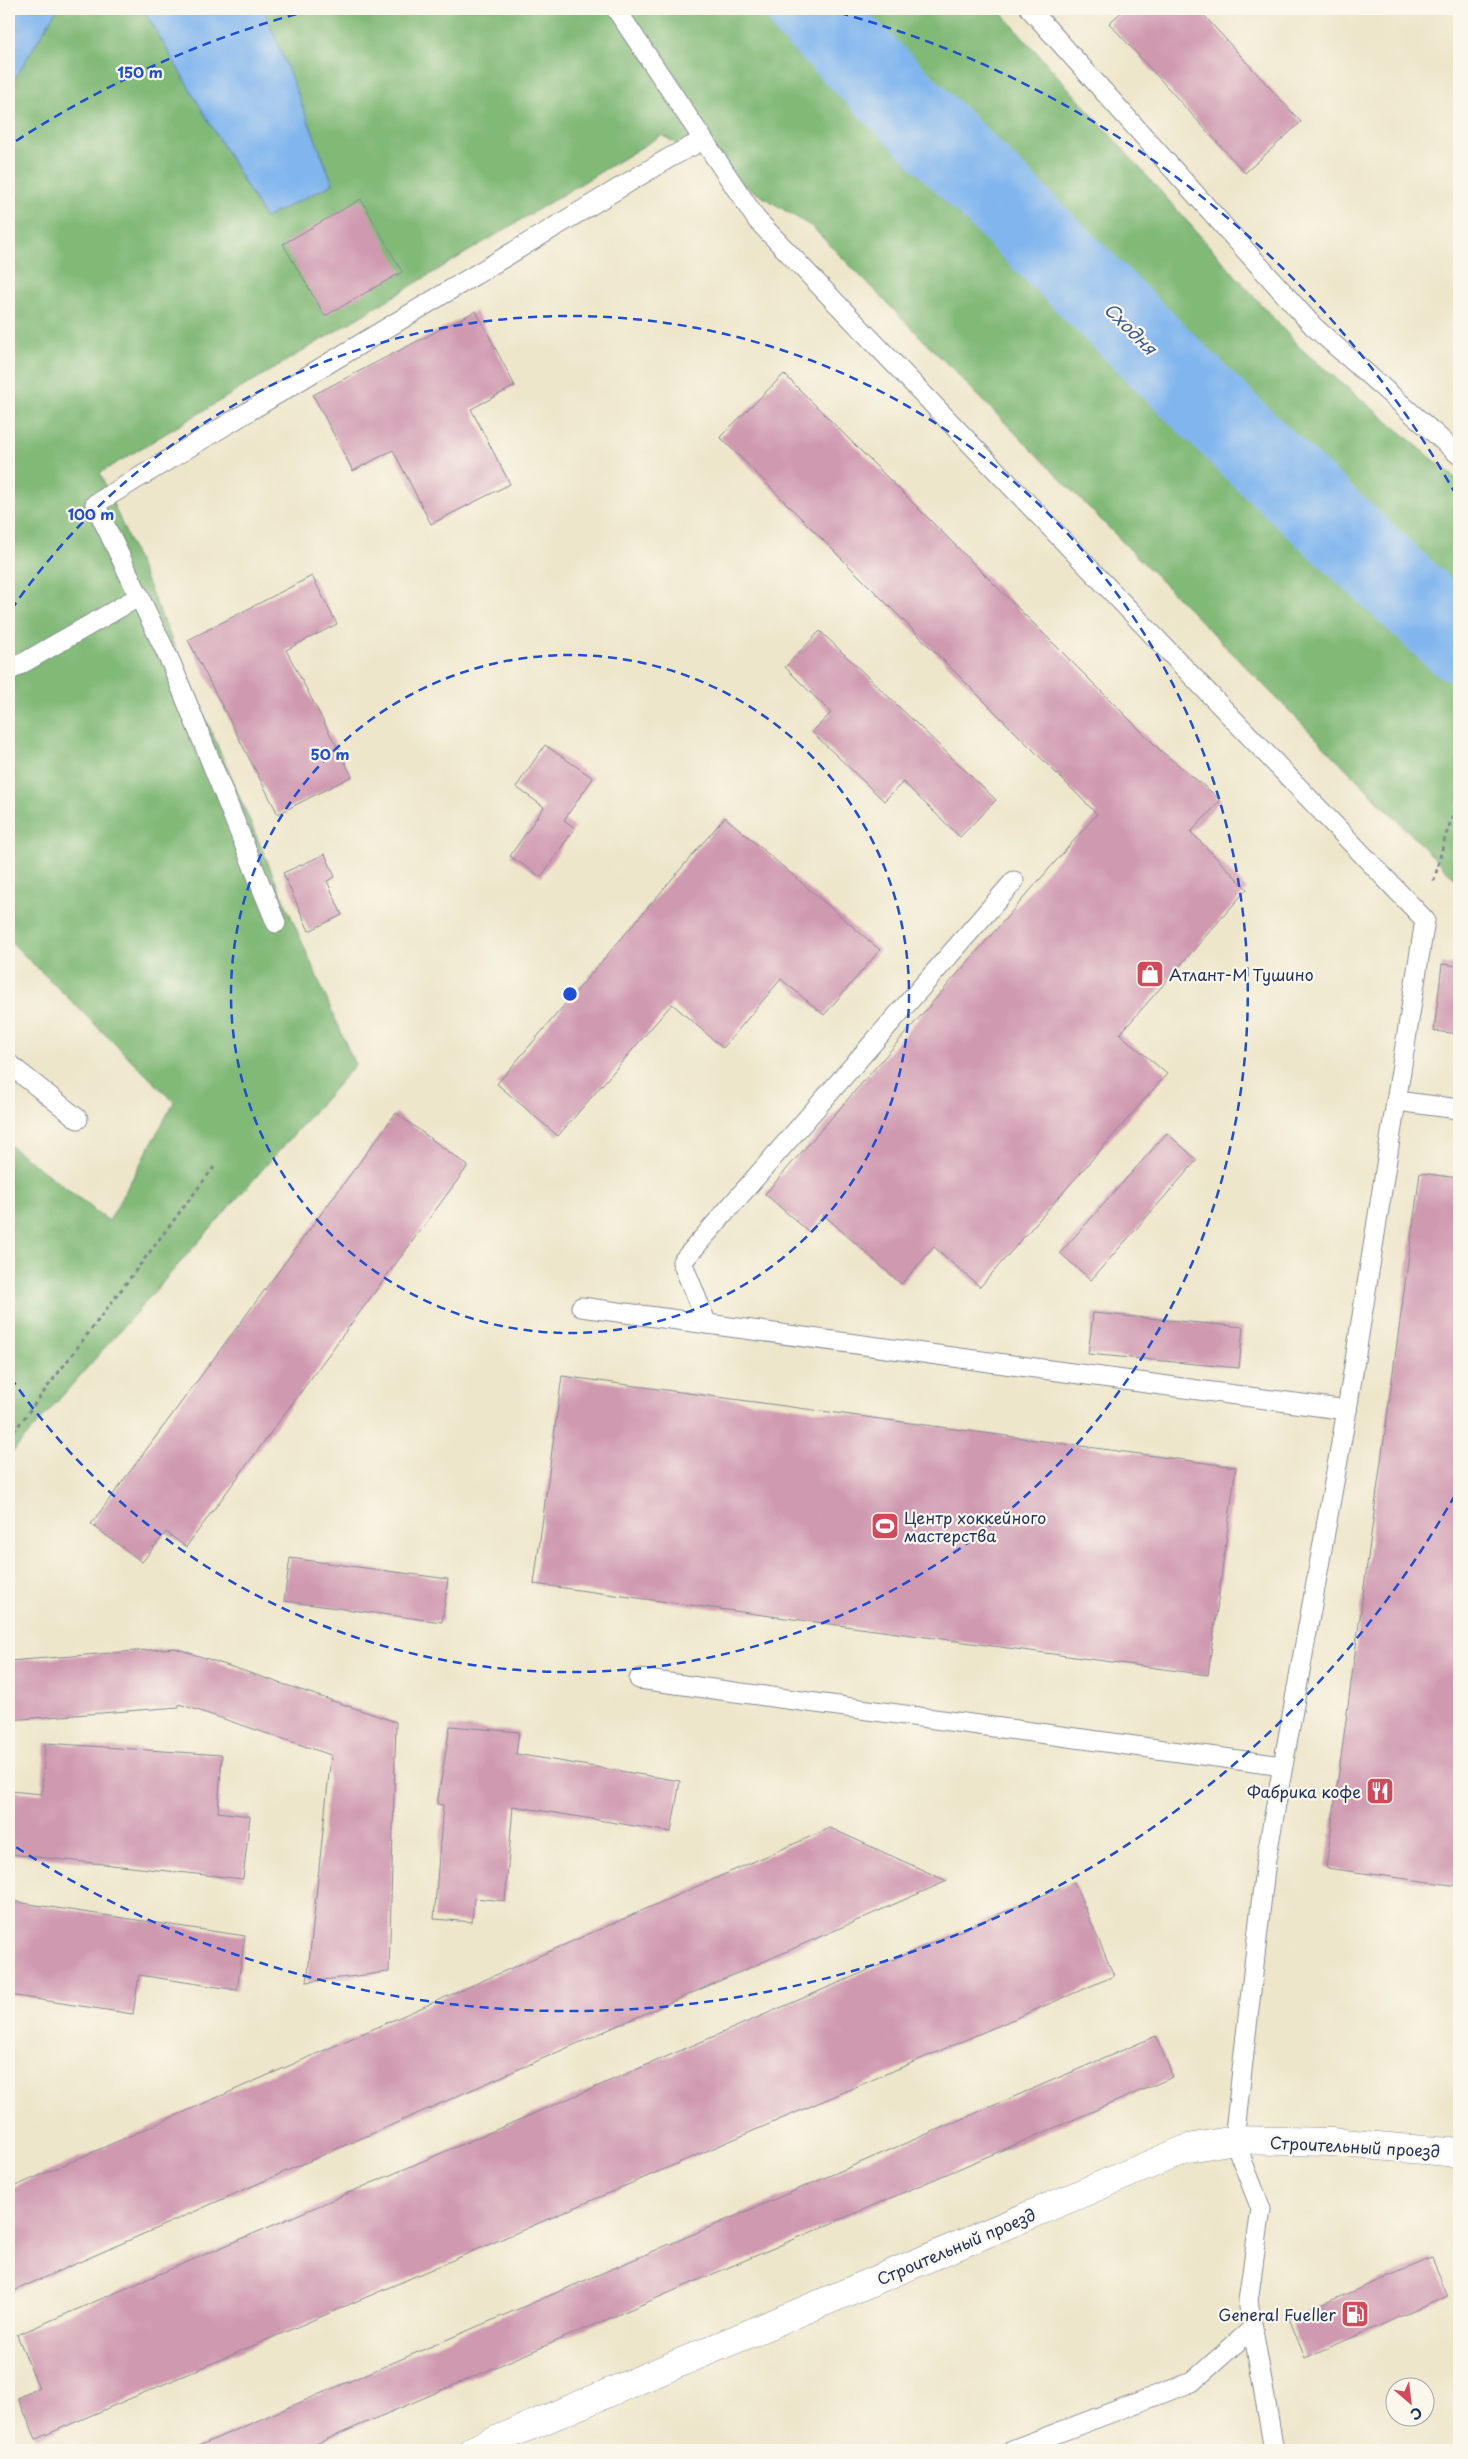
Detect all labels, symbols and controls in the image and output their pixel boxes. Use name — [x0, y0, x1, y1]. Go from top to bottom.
text: 150 m — [117, 60, 163, 83]
water label: Сходня — [1099, 296, 1164, 361]
text: 100 m — [68, 502, 114, 525]
text: 50 m — [311, 742, 349, 765]
shop icon: Атлант-М Тушино — [1135, 959, 1165, 989]
place label: Атлант-М Тушино — [1169, 962, 1314, 986]
centre of rings — [561, 985, 579, 1003]
place label: Центр хоккейного мастерства — [904, 1505, 1046, 1547]
sports icon: Центр хоккейного мастерства — [870, 1511, 900, 1541]
restaurant icon: Фабрика кофе — [1365, 1776, 1395, 1806]
place label: Фабрика кофе — [1247, 1779, 1361, 1803]
street label: Строительный проезд — [1269, 2130, 1441, 2162]
street label: Строительный проезд — [873, 2202, 1039, 2290]
fuel station icon: General Fueller — [1340, 2299, 1370, 2329]
place label: General Fueller — [1218, 2302, 1337, 2326]
north arrow — [1386, 2376, 1436, 2426]
text: С — [1407, 2402, 1426, 2426]

